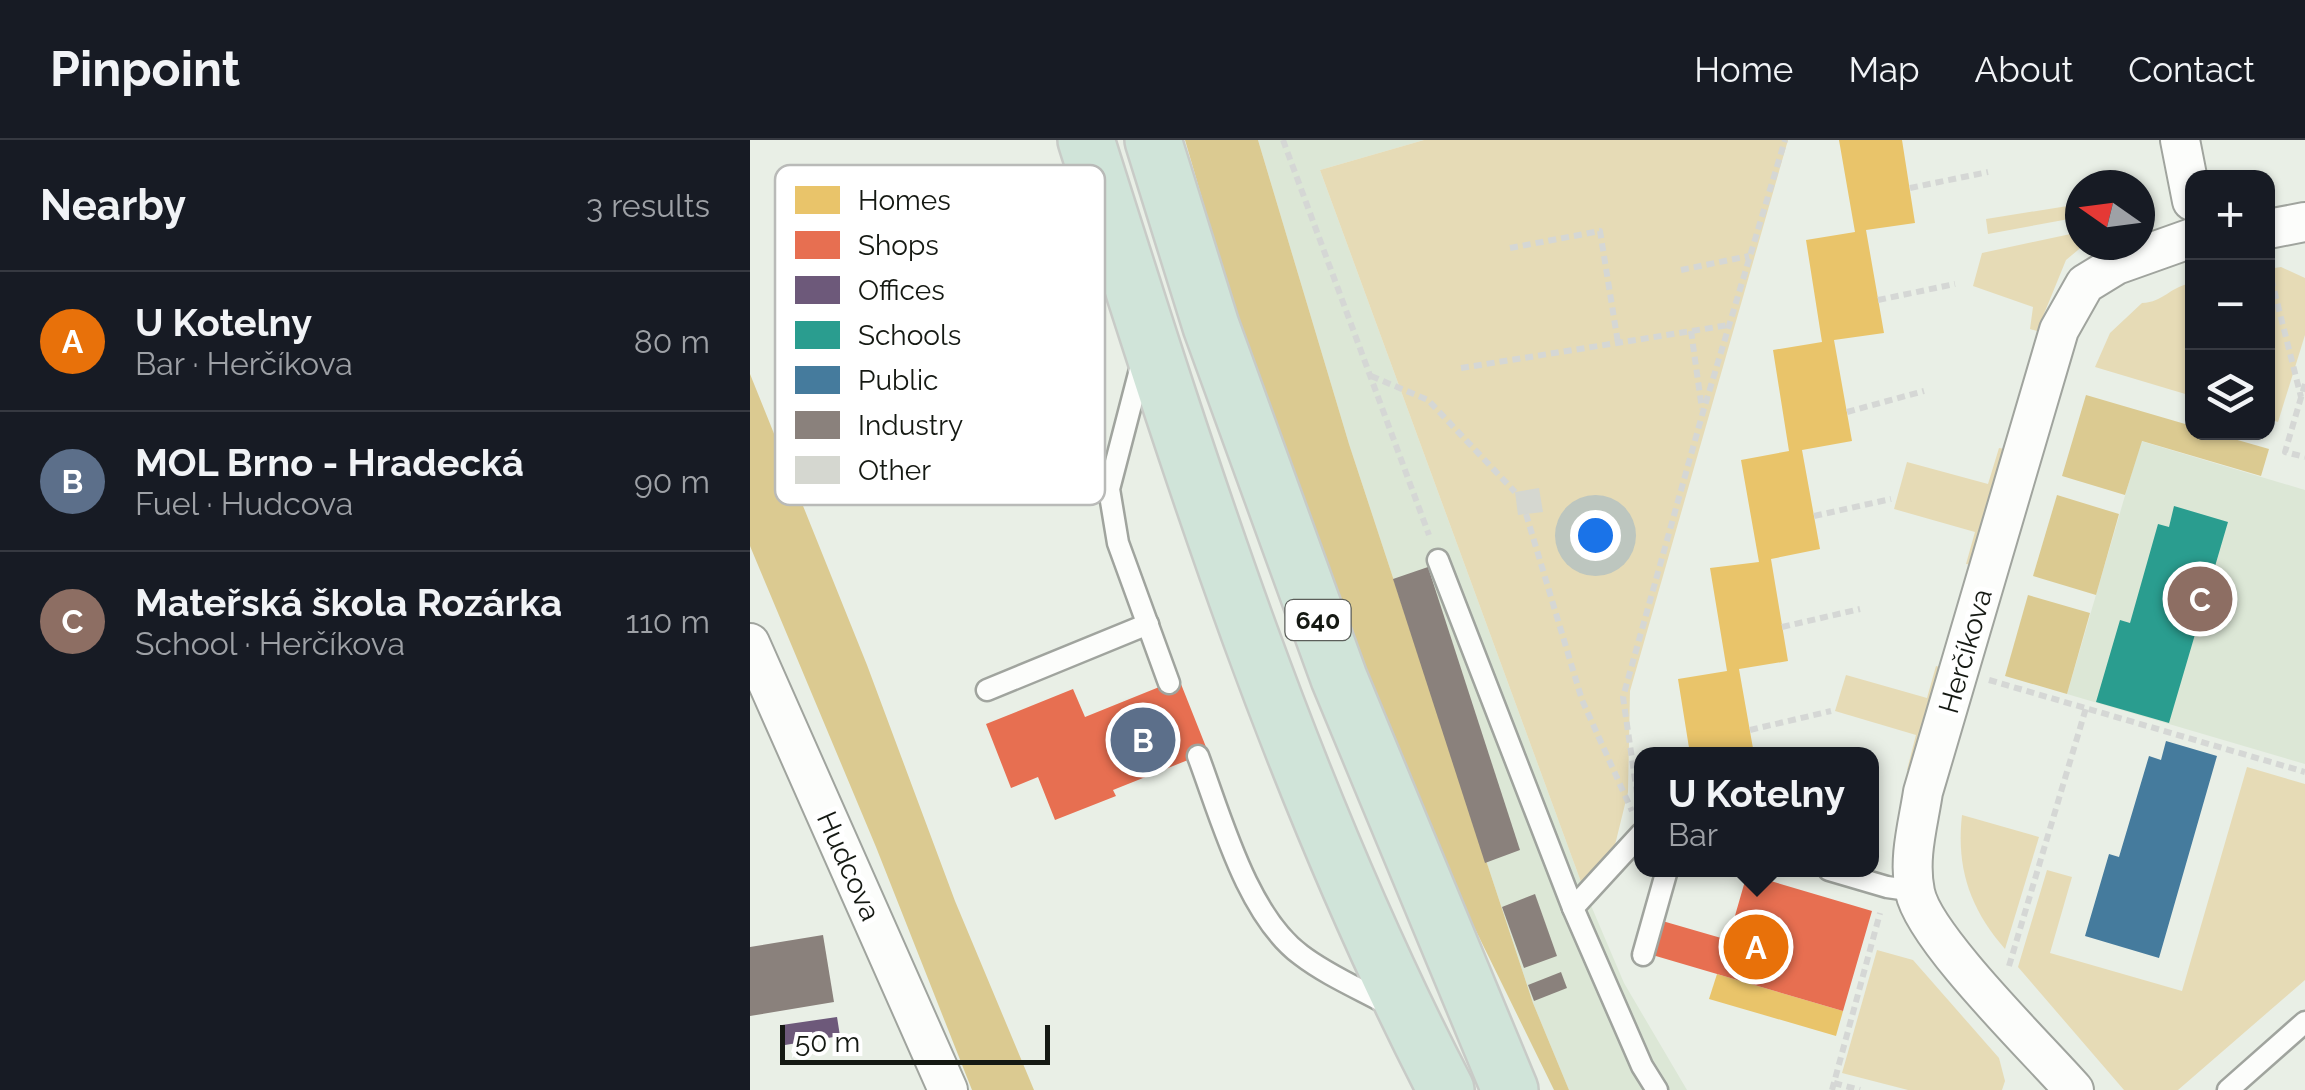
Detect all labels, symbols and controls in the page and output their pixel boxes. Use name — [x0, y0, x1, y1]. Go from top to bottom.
text: Pinpoint — [50, 41, 240, 97]
text: Home — [1694, 49, 1793, 90]
text: Map — [1848, 49, 1920, 90]
text: About — [1975, 49, 2073, 90]
text: Contact — [2128, 49, 2255, 90]
legend — [775, 165, 1105, 505]
north arrow — [2065, 170, 2155, 260]
map controls — [2185, 170, 2275, 440]
button: + — [2185, 170, 2275, 260]
text: Nearby — [40, 181, 186, 230]
text: Homes — [858, 184, 951, 217]
text: 3 results — [586, 187, 710, 224]
text: Shops — [858, 229, 939, 262]
button: − — [2185, 260, 2275, 350]
text: Offices — [858, 274, 945, 307]
text: U Kotelny — [135, 300, 312, 345]
text: Schools — [858, 319, 961, 352]
text: A — [62, 323, 83, 360]
text: 80 m — [634, 323, 710, 360]
text: Bar · Herčíkova — [135, 345, 353, 382]
button: layers — [2185, 350, 2275, 440]
text: Public — [858, 364, 938, 397]
text: Industry — [858, 409, 963, 442]
text: MOL Brno - Hradecká — [135, 440, 524, 485]
text: Other — [858, 454, 931, 487]
text: B — [62, 463, 83, 500]
text: 90 m — [634, 463, 710, 500]
text: Fuel · Hudcova — [135, 485, 353, 522]
your location — [1570, 510, 1621, 561]
pin: C — [2168, 562, 2232, 636]
text: Mateřská škola Rozárka — [135, 580, 562, 625]
street label: Herčíkova — [1932, 585, 1999, 717]
road number: 640 — [1286, 600, 1350, 640]
text: C — [62, 603, 83, 640]
text: 110 m — [625, 603, 710, 640]
text: School · Herčíkova — [135, 625, 405, 662]
pin: B — [1110, 702, 1176, 778]
popup — [1634, 747, 1879, 877]
text: U Kotelny — [1668, 771, 1845, 816]
street label: Hudcova — [810, 807, 887, 926]
text: Bar — [1668, 816, 1718, 853]
pin: A — [1724, 910, 1788, 984]
scale bar — [780, 1020, 1050, 1064]
text: 50 m — [795, 1026, 860, 1059]

